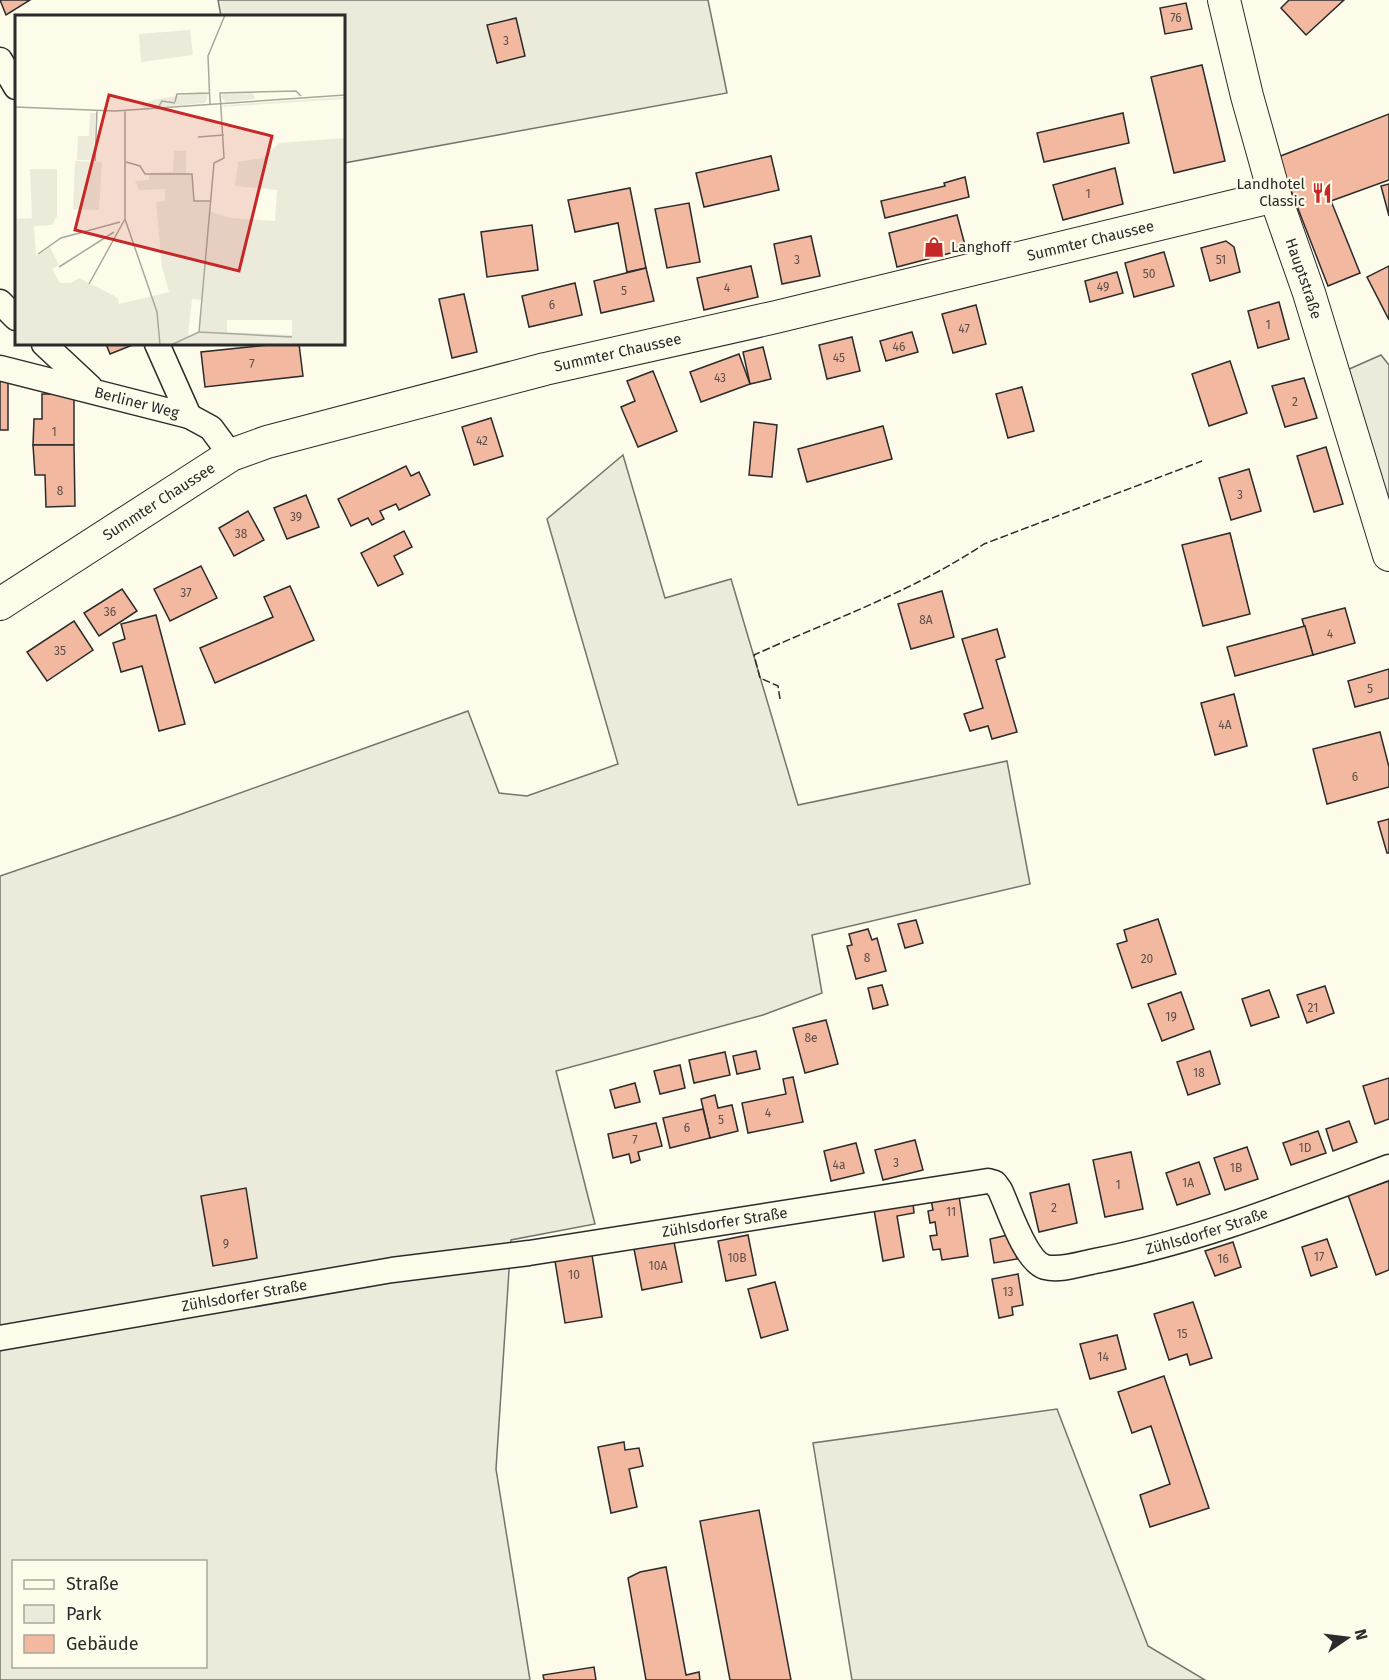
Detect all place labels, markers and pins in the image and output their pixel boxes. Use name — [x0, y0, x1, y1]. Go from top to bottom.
place label: Landhotel Classic — [1236, 175, 1306, 210]
restaurant icon: Landhotel Classic — [1310, 181, 1334, 205]
shop icon: Langhoff — [922, 235, 946, 259]
place label: Langhoff — [951, 238, 1012, 256]

